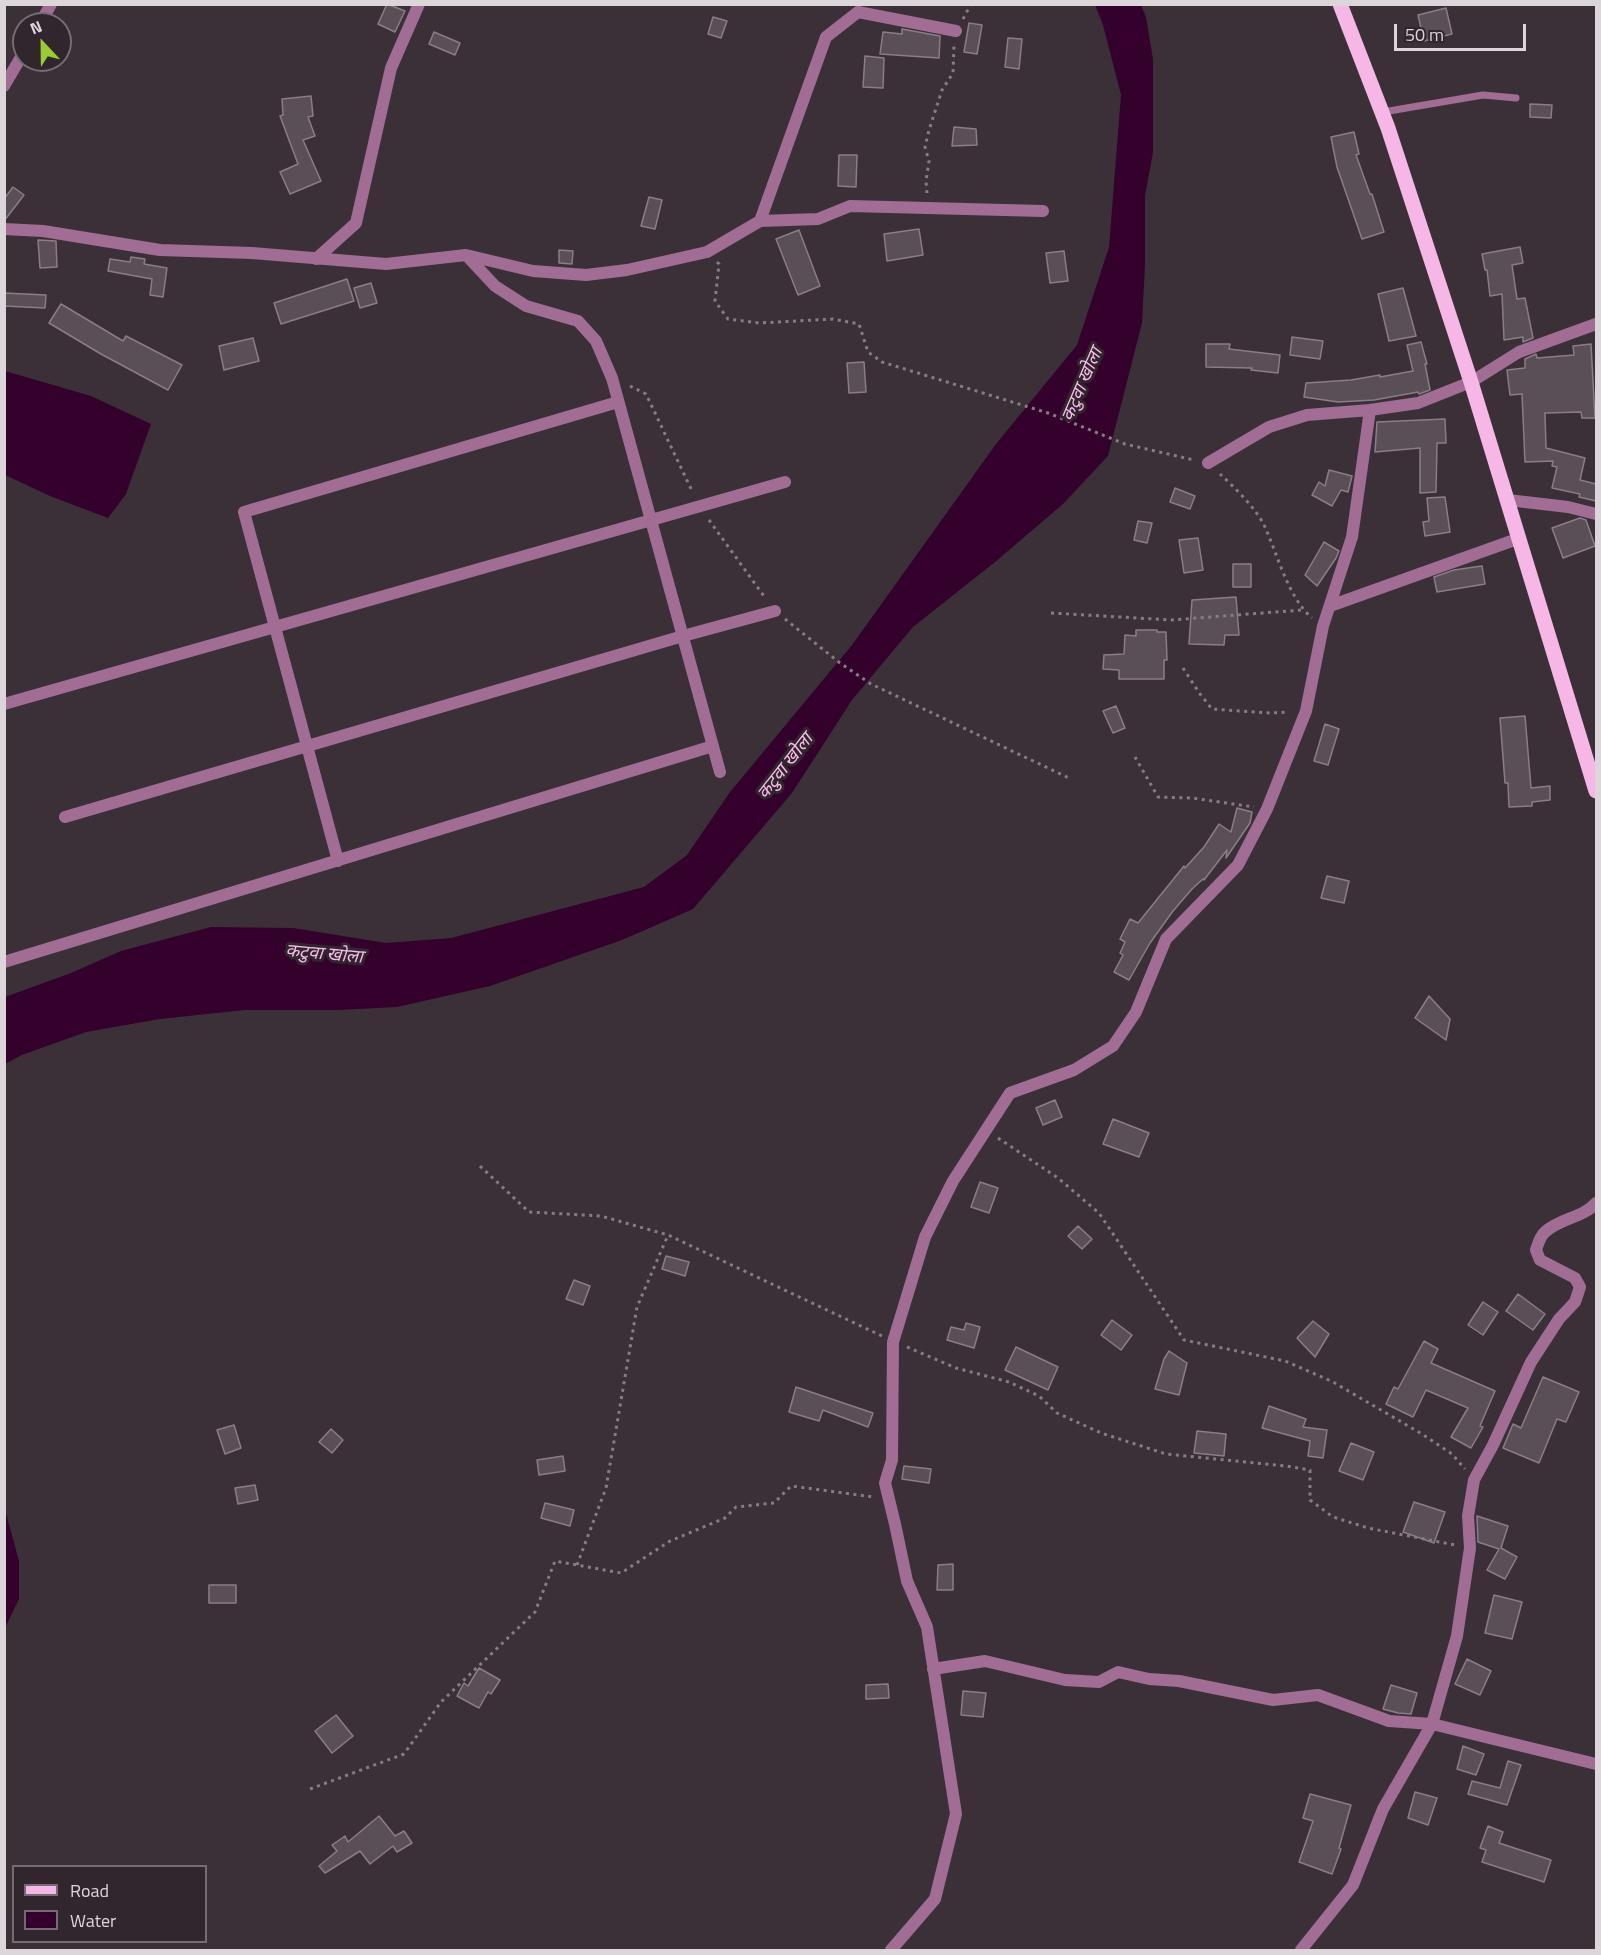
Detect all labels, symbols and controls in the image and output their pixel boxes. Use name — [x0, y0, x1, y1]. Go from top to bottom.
north arrow — [12, 12, 72, 72]
scale bar — [1397, 12, 1529, 50]
text: N — [26, 14, 46, 40]
text: 50 m — [1405, 21, 1444, 48]
water label: कटुवा खोला — [1058, 345, 1108, 425]
water label: कटुवा खोला — [754, 730, 818, 804]
water label: कटुवा खोला — [284, 941, 364, 969]
legend — [12, 1865, 207, 1943]
text: Road — [70, 1877, 109, 1904]
text: Water — [70, 1907, 116, 1934]

